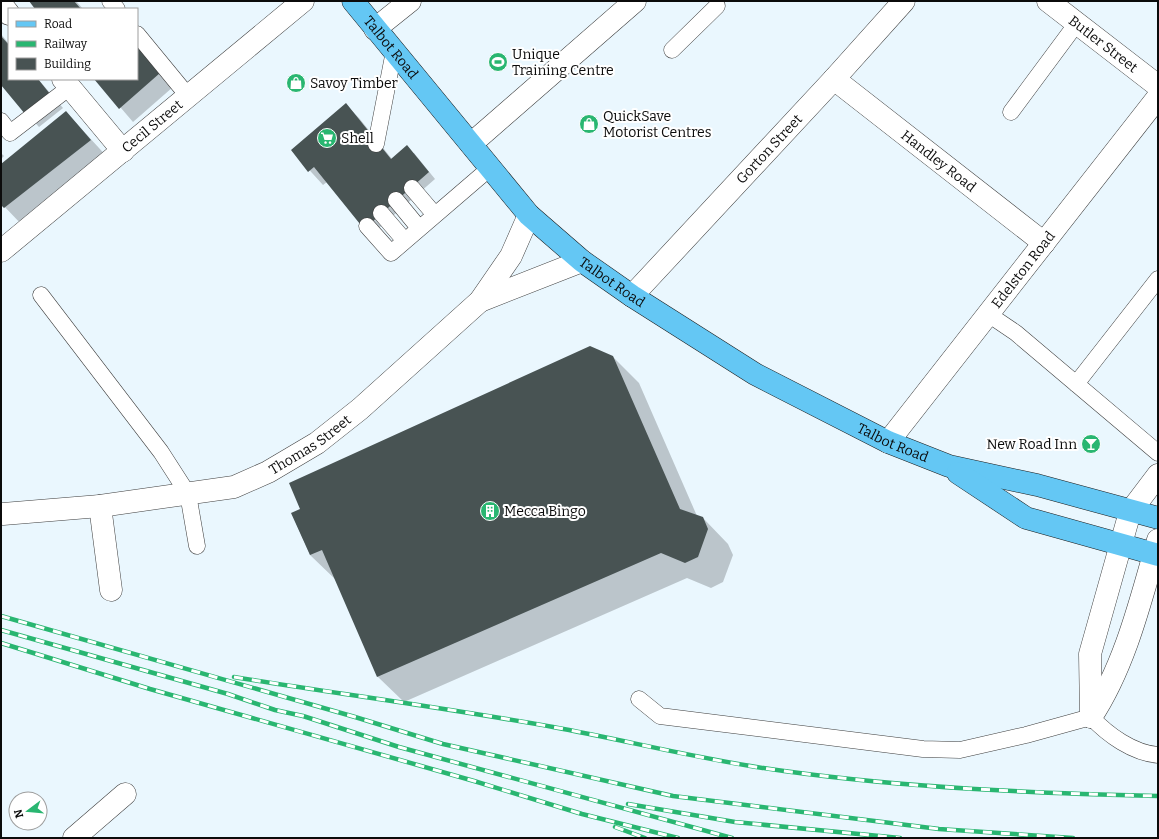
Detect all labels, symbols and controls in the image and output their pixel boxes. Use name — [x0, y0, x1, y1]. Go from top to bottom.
legend — [8, 8, 138, 80]
street label: Butler Street — [1065, 12, 1141, 76]
street label: Talbot Road — [360, 13, 421, 82]
text: Road — [44, 17, 72, 31]
text: Railway — [44, 37, 88, 51]
place label: Unique Training Centre — [512, 46, 614, 79]
sports icon: Unique Training Centre — [487, 51, 509, 73]
text: Building — [44, 57, 91, 71]
shop icon: Savoy Timber — [285, 72, 307, 94]
place label: Savoy Timber — [310, 75, 398, 92]
street label: Cecil Street — [118, 96, 186, 157]
place label: QuickSave Motorist Centres — [603, 108, 711, 141]
street label: Gorton Street — [733, 111, 806, 188]
shop icon: QuickSave Motorist Centres — [578, 113, 600, 135]
supermarket icon: Shell — [316, 127, 338, 149]
street label: Handley Road — [898, 127, 979, 196]
place label: Shell — [341, 130, 374, 147]
street label: Edelston Road — [988, 228, 1059, 312]
street label: Talbot Road — [576, 254, 648, 311]
street label: Thomas Street — [266, 411, 355, 478]
street label: Talbot Road — [854, 420, 931, 466]
bar icon: New Road Inn — [1080, 433, 1102, 455]
place label: New Road Inn — [986, 436, 1077, 453]
building icon: Mecca Bingo — [479, 500, 501, 522]
place label: Mecca Bingo — [504, 503, 586, 520]
north arrow — [8, 791, 48, 831]
text: N — [11, 807, 26, 819]

